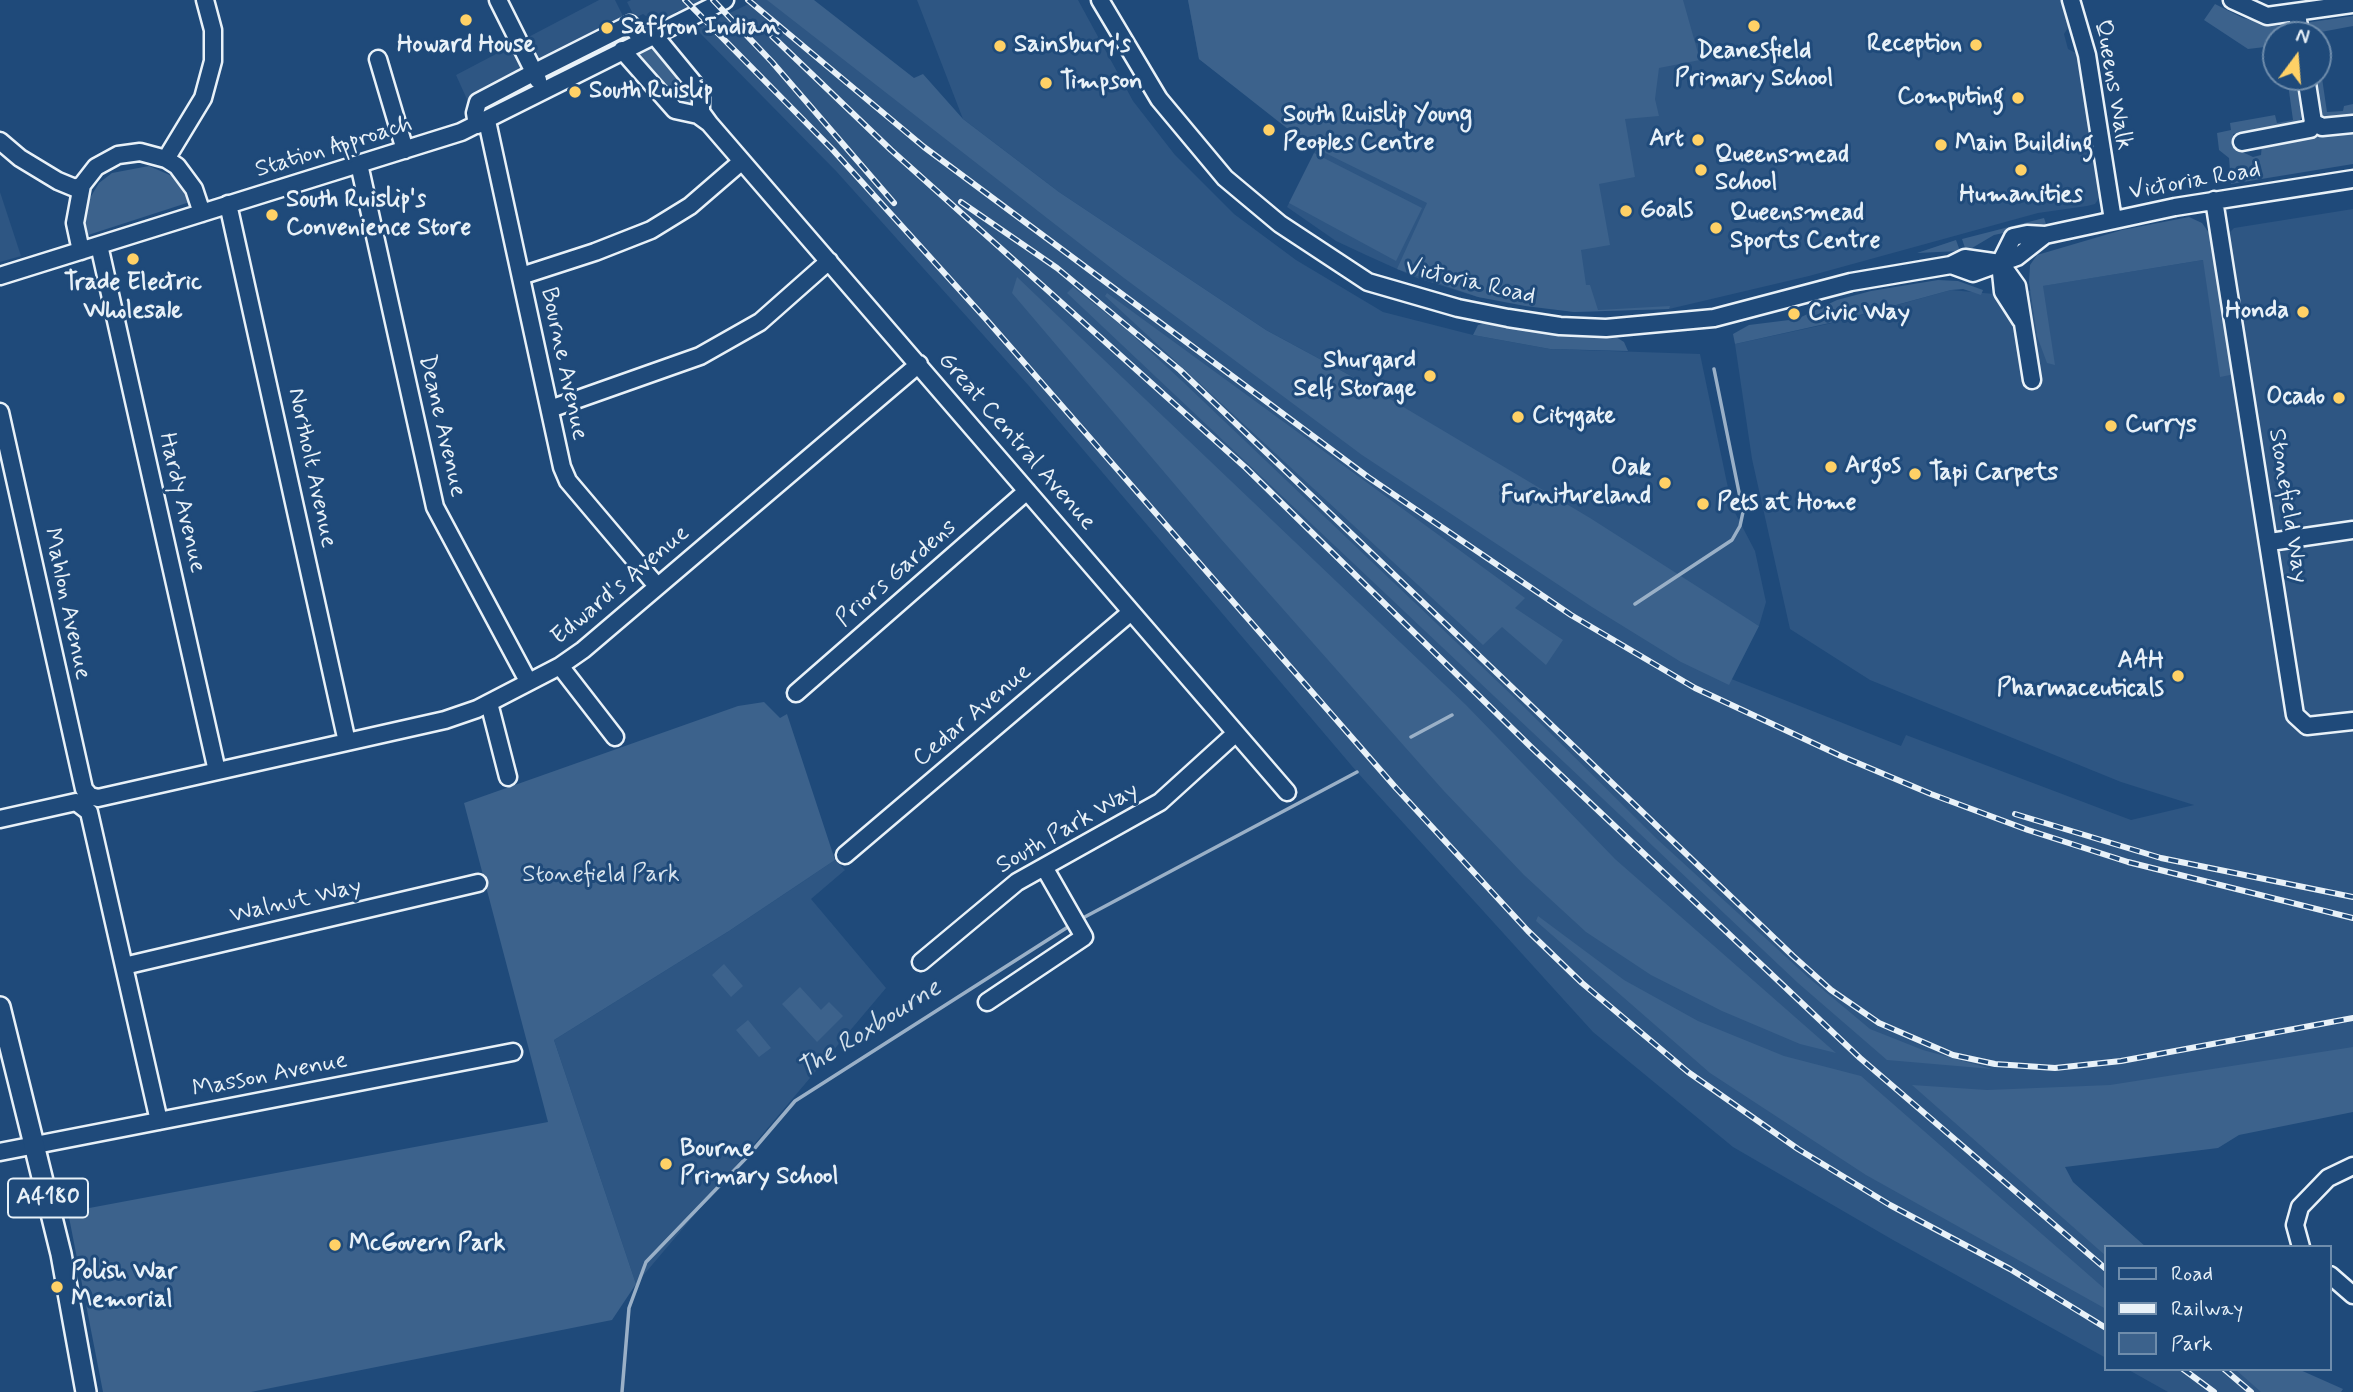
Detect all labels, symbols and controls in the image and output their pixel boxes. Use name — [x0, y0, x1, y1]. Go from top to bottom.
marker: Howard House — [458, 12, 474, 28]
place label: Saffron Indian — [621, 14, 780, 42]
marker: Deanesfield Primary School — [1746, 18, 1762, 34]
street label: Queens Walk — [2086, 18, 2138, 152]
marker: Saffron Indian — [599, 20, 615, 36]
north arrow — [2262, 21, 2332, 91]
text: N — [2293, 23, 2312, 51]
place label: Reception — [1867, 31, 1962, 59]
place label: Howard House — [397, 32, 535, 60]
place label: Sainsbury's — [1014, 32, 1131, 60]
marker: Reception — [1968, 37, 1984, 53]
marker: Sainsbury's — [992, 38, 1008, 54]
place label: Deanesfield Primary School — [1675, 38, 1833, 94]
place label: Timpson — [1060, 69, 1143, 97]
marker: Timpson — [1038, 75, 1054, 91]
place label: South Ruislip — [589, 78, 713, 106]
marker: South Ruislip — [567, 84, 583, 100]
place label: Computing — [1897, 84, 2004, 112]
marker: Computing — [2010, 90, 2026, 106]
place label: South Ruislip Young Peoples Centre — [1283, 102, 1472, 158]
street label: Station Approach — [252, 110, 416, 186]
marker: South Ruislip Young Peoples Centre — [1261, 122, 1277, 138]
place label: Art — [1649, 126, 1684, 154]
place label: Main Building — [1955, 131, 2094, 159]
marker: Art — [1690, 132, 1706, 148]
marker: Main Building — [1933, 137, 1949, 153]
place label: Queensmead School — [1715, 142, 1849, 198]
street label: Victoria Road — [2127, 156, 2263, 208]
marker: Queensmead School — [1693, 162, 1709, 178]
marker: Humanities — [2013, 162, 2029, 178]
place label: Humanities — [1959, 182, 2083, 210]
place label: South Ruislip's Convenience Store — [286, 187, 471, 243]
place label: Goals — [1640, 197, 1693, 225]
place label: Queensmead Sports Centre — [1730, 200, 1880, 256]
marker: Goals — [1618, 203, 1634, 219]
marker: South Ruislip's Convenience Store — [264, 207, 280, 223]
marker: Queensmead Sports Centre — [1708, 220, 1724, 236]
marker: Trade Electric Wholesale — [125, 251, 141, 267]
street label: Victoria Road — [1402, 254, 1538, 312]
place label: Trade Electric Wholesale — [64, 270, 202, 326]
street label: Bourne Avenue — [533, 285, 593, 443]
place label: Honda — [2225, 298, 2289, 326]
place label: Civic Way — [1808, 300, 1910, 328]
marker: Honda — [2295, 304, 2311, 320]
marker: Civic Way — [1786, 306, 1802, 322]
street label: Great Central Avenue — [931, 347, 1101, 537]
place label: Shurgard Self Storage — [1294, 348, 1416, 404]
street label: Deane Avenue — [411, 352, 471, 500]
marker: Shurgard Self Storage — [1422, 368, 1438, 384]
place label: Ocado — [2266, 384, 2325, 412]
street label: Northolt Avenue — [280, 386, 342, 550]
marker: Ocado — [2331, 390, 2347, 406]
place label: Citygate — [1532, 403, 1616, 431]
marker: Citygate — [1510, 409, 1526, 425]
place label: Currys — [2125, 412, 2197, 440]
marker: Currys — [2103, 418, 2119, 434]
street label: Stonefield Way — [2261, 427, 2313, 585]
street label: Hardy Avenue — [151, 430, 211, 576]
place label: Argos — [1845, 453, 1901, 481]
place label: Oak Furnitureland — [1501, 455, 1651, 511]
marker: Argos — [1823, 459, 1839, 475]
place label: Tapi Carpets — [1929, 460, 2058, 488]
marker: Tapi Carpets — [1907, 466, 1923, 482]
marker: Oak Furnitureland — [1657, 475, 1673, 491]
place label: Pets at Home — [1717, 490, 1857, 518]
marker: Pets at Home — [1695, 496, 1711, 512]
street label: Priors Gardens — [831, 514, 963, 634]
street label: Edward's Avenue — [546, 520, 696, 652]
street label: Mahlon Avenue — [36, 526, 96, 682]
place label: AAH Pharmaceuticals — [1997, 648, 2164, 704]
street label: Cedar Avenue — [908, 658, 1038, 774]
marker: AAH Pharmaceuticals — [2170, 668, 2186, 684]
street label: South Park Way — [992, 777, 1144, 881]
park label: Stonefield Park — [522, 862, 680, 890]
street label: Walnut Way — [227, 873, 365, 931]
water label: The Roxbourne — [793, 974, 947, 1086]
street label: Masson Avenue — [190, 1047, 350, 1105]
place label: Bourne Primary School — [680, 1136, 838, 1192]
marker: Bourne Primary School — [658, 1156, 674, 1172]
road number: A4180 — [8, 1178, 88, 1218]
place label: McGovern Park — [349, 1231, 505, 1259]
marker: McGovern Park — [327, 1237, 343, 1253]
legend — [2104, 1245, 2332, 1371]
place label: Polish War Memorial — [71, 1259, 177, 1315]
text: Road — [2171, 1260, 2213, 1288]
marker: Polish War Memorial — [49, 1279, 65, 1295]
text: Railway — [2171, 1295, 2243, 1323]
text: Park — [2171, 1330, 2213, 1358]

